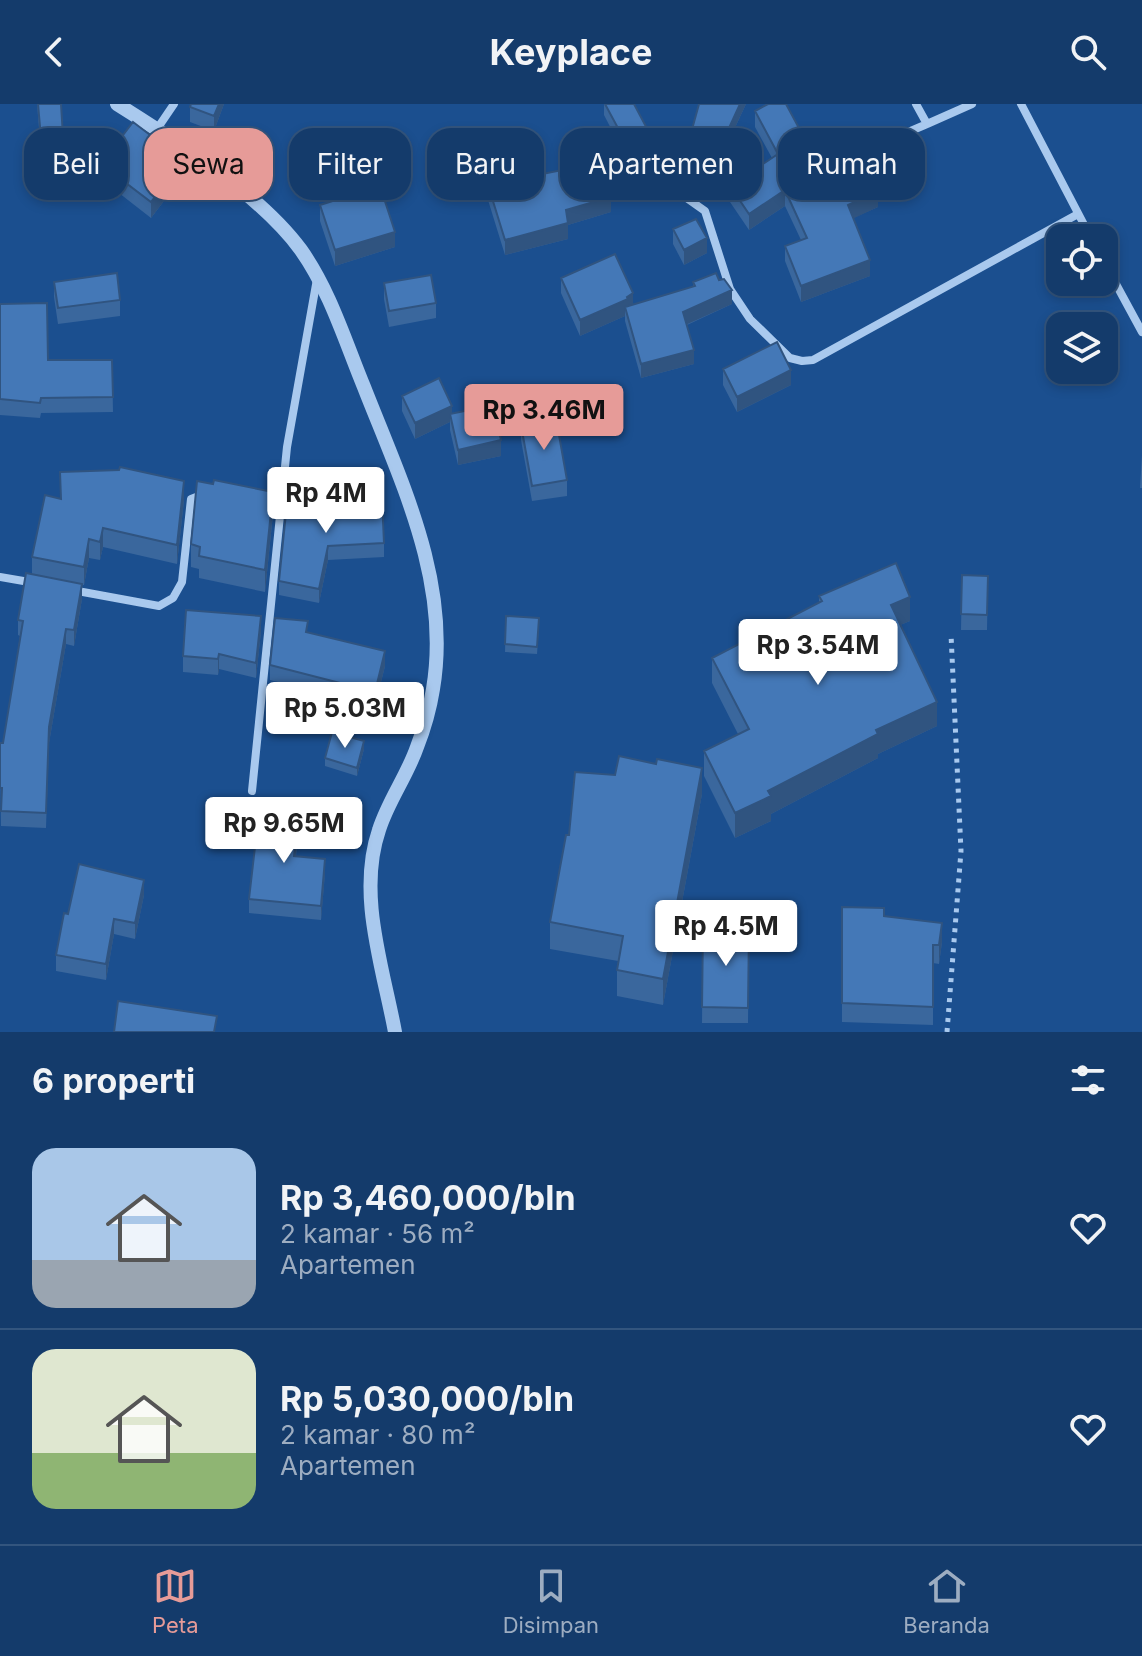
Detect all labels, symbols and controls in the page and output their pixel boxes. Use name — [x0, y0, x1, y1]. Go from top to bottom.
icon: back — [32, 30, 76, 74]
text: Keyplace — [490, 30, 652, 74]
icon: search — [1066, 30, 1110, 74]
chip: Beli — [24, 128, 128, 200]
chip: Sewa — [144, 128, 273, 200]
chip: Filter — [289, 128, 411, 200]
chip: Baru — [427, 128, 544, 200]
chip: Apartemen — [560, 128, 762, 200]
chip: Rumah — [778, 128, 925, 200]
map controls — [1046, 224, 1118, 384]
button: locate — [1046, 224, 1118, 296]
button: layers — [1046, 312, 1118, 384]
pin: Rp 3.46M — [461, 384, 627, 452]
text: Rp 3.46M — [482, 394, 606, 425]
pin: Rp 4M — [270, 467, 382, 535]
text: Rp 4M — [285, 477, 367, 508]
pin: Rp 3.54M — [735, 619, 901, 687]
text: Rp 3.54M — [757, 629, 879, 660]
pin: Rp 5.03M — [262, 682, 428, 750]
text: Rp 5.03M — [284, 692, 406, 723]
pin: Rp 9.65M — [201, 797, 367, 865]
text: Rp 9.65M — [223, 807, 345, 838]
pin: Rp 4.5M — [652, 900, 800, 968]
text: Rp 4.5M — [673, 910, 779, 941]
icon: filters — [1066, 1058, 1110, 1102]
text: 6 properti — [32, 1060, 195, 1101]
text: Rp 3,460,000/bln — [280, 1177, 576, 1218]
icon: home — [96, 1180, 192, 1276]
icon: heart — [1066, 1206, 1110, 1250]
text: 2 kamar · 56 m² — [280, 1218, 475, 1249]
text: Apartemen — [280, 1249, 416, 1280]
text: Rp 5,030,000/bln — [280, 1378, 574, 1419]
icon: home — [96, 1381, 192, 1477]
icon: heart — [1066, 1407, 1110, 1451]
text: 2 kamar · 80 m² — [280, 1419, 475, 1450]
text: Apartemen — [280, 1450, 416, 1481]
tab: Peta — [152, 1564, 198, 1638]
tab: Disimpan — [503, 1564, 599, 1638]
tab: Beranda — [903, 1564, 990, 1638]

